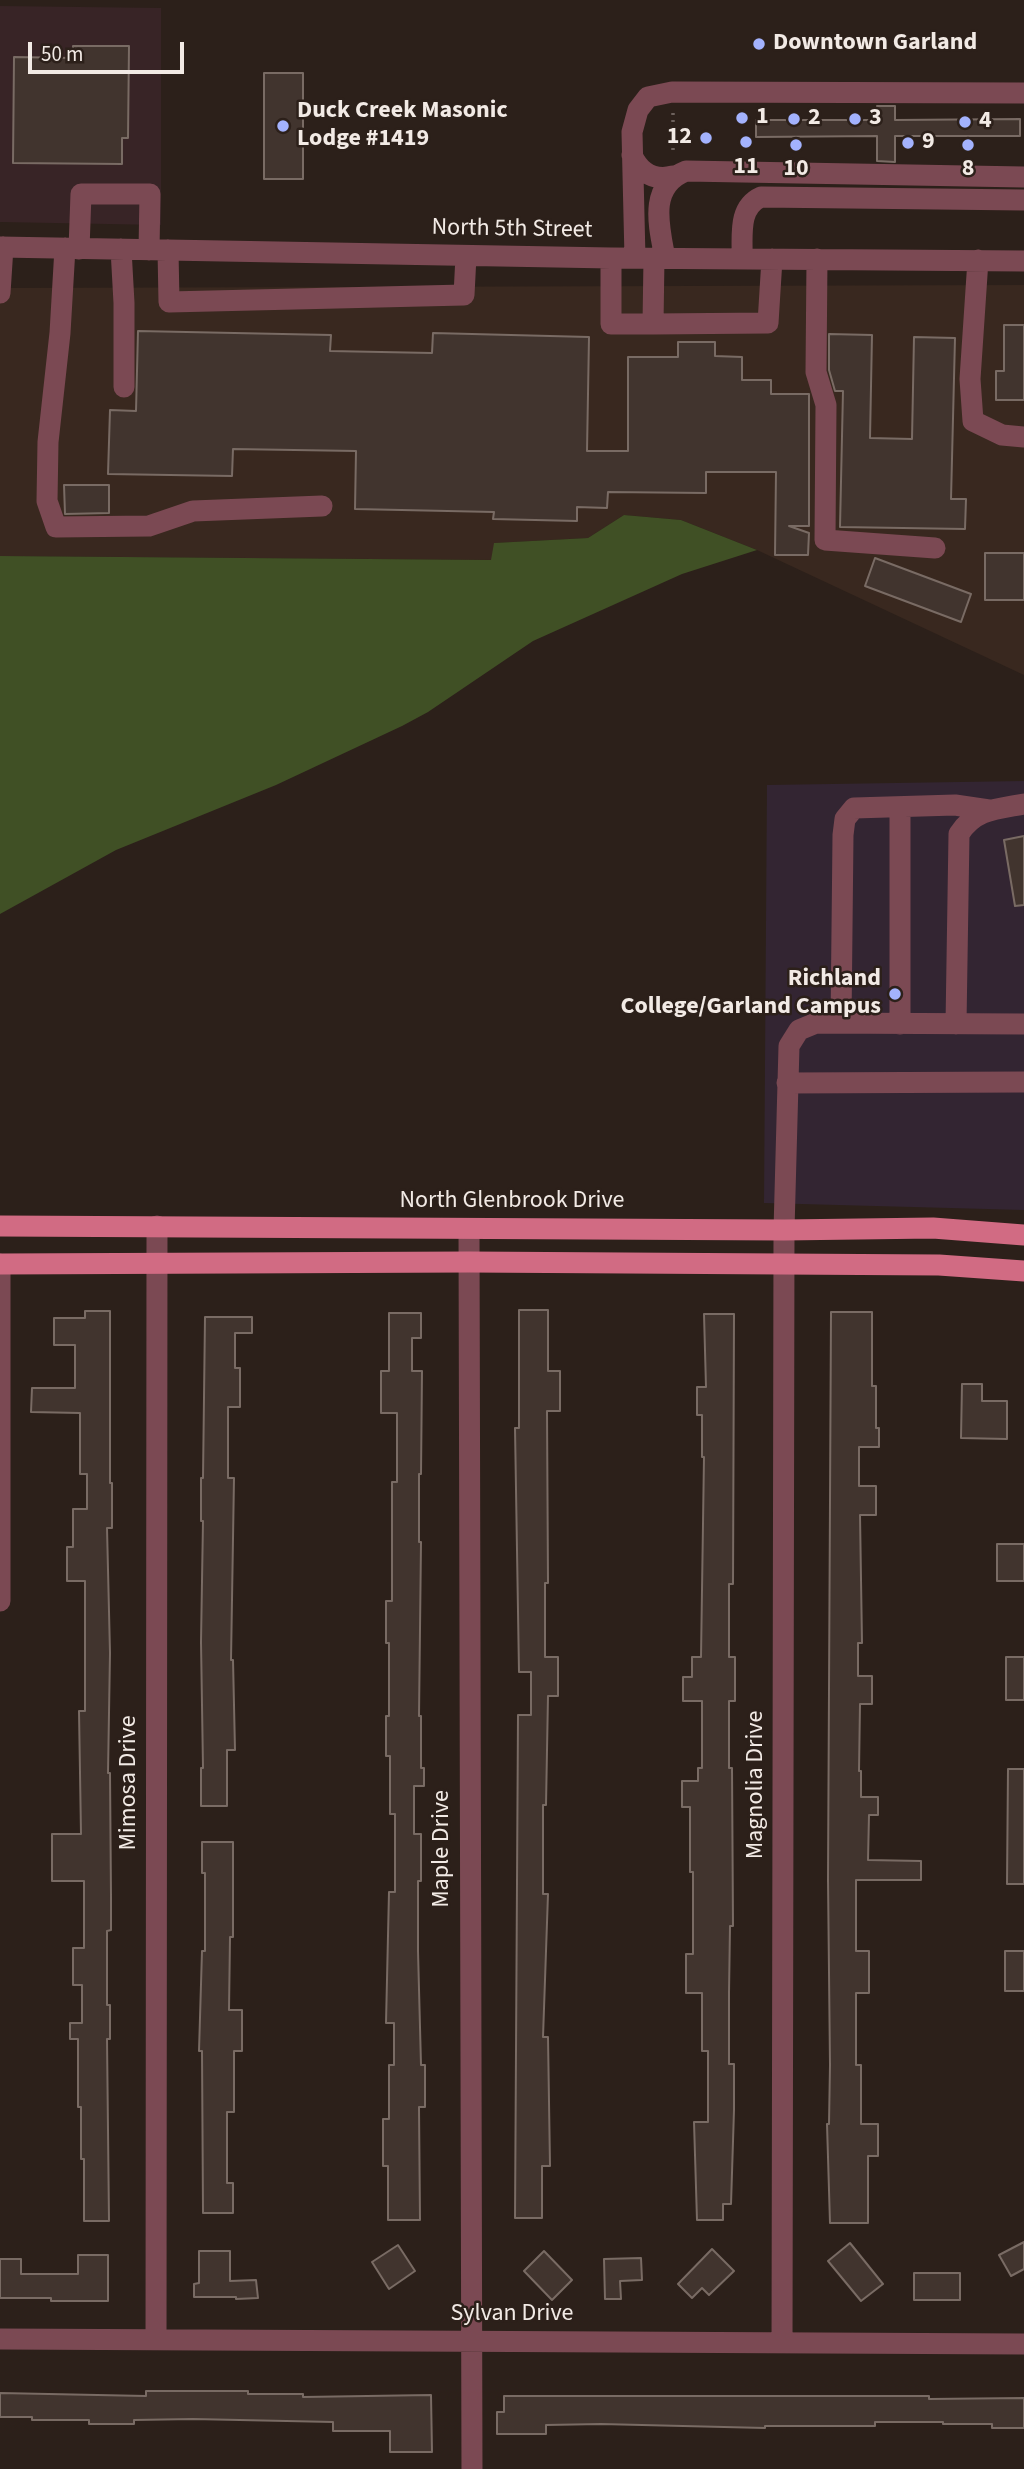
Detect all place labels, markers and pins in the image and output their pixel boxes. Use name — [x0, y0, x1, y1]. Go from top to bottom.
place label: Downtown Garland — [773, 30, 977, 58]
marker: Downtown Garland — [751, 36, 767, 52]
place label: Duck Creek Masonic Lodge #1419 — [297, 98, 508, 154]
place label: 1 — [756, 104, 769, 132]
place label: 2 — [808, 105, 821, 133]
place label: 3 — [869, 105, 882, 133]
place label: 4 — [979, 108, 992, 136]
marker: 1 — [734, 110, 750, 126]
marker: 2 — [786, 111, 802, 127]
marker: 3 — [847, 111, 863, 127]
marker: 4 — [957, 114, 973, 130]
marker: Duck Creek Masonic Lodge #1419 — [275, 118, 291, 134]
place label: 12 — [667, 124, 692, 152]
place label: 9 — [922, 129, 935, 157]
marker: 12 — [698, 130, 714, 146]
marker: 11 — [738, 134, 754, 150]
marker: 9 — [900, 135, 916, 151]
marker: 10 — [788, 137, 804, 153]
marker: 8 — [960, 137, 976, 153]
place label: 11 — [733, 154, 759, 182]
place label: 10 — [783, 156, 809, 184]
place label: 8 — [962, 156, 974, 184]
place label: Richland College/Garland Campus — [621, 966, 881, 1022]
marker: Richland College/Garland Campus — [887, 986, 903, 1002]

